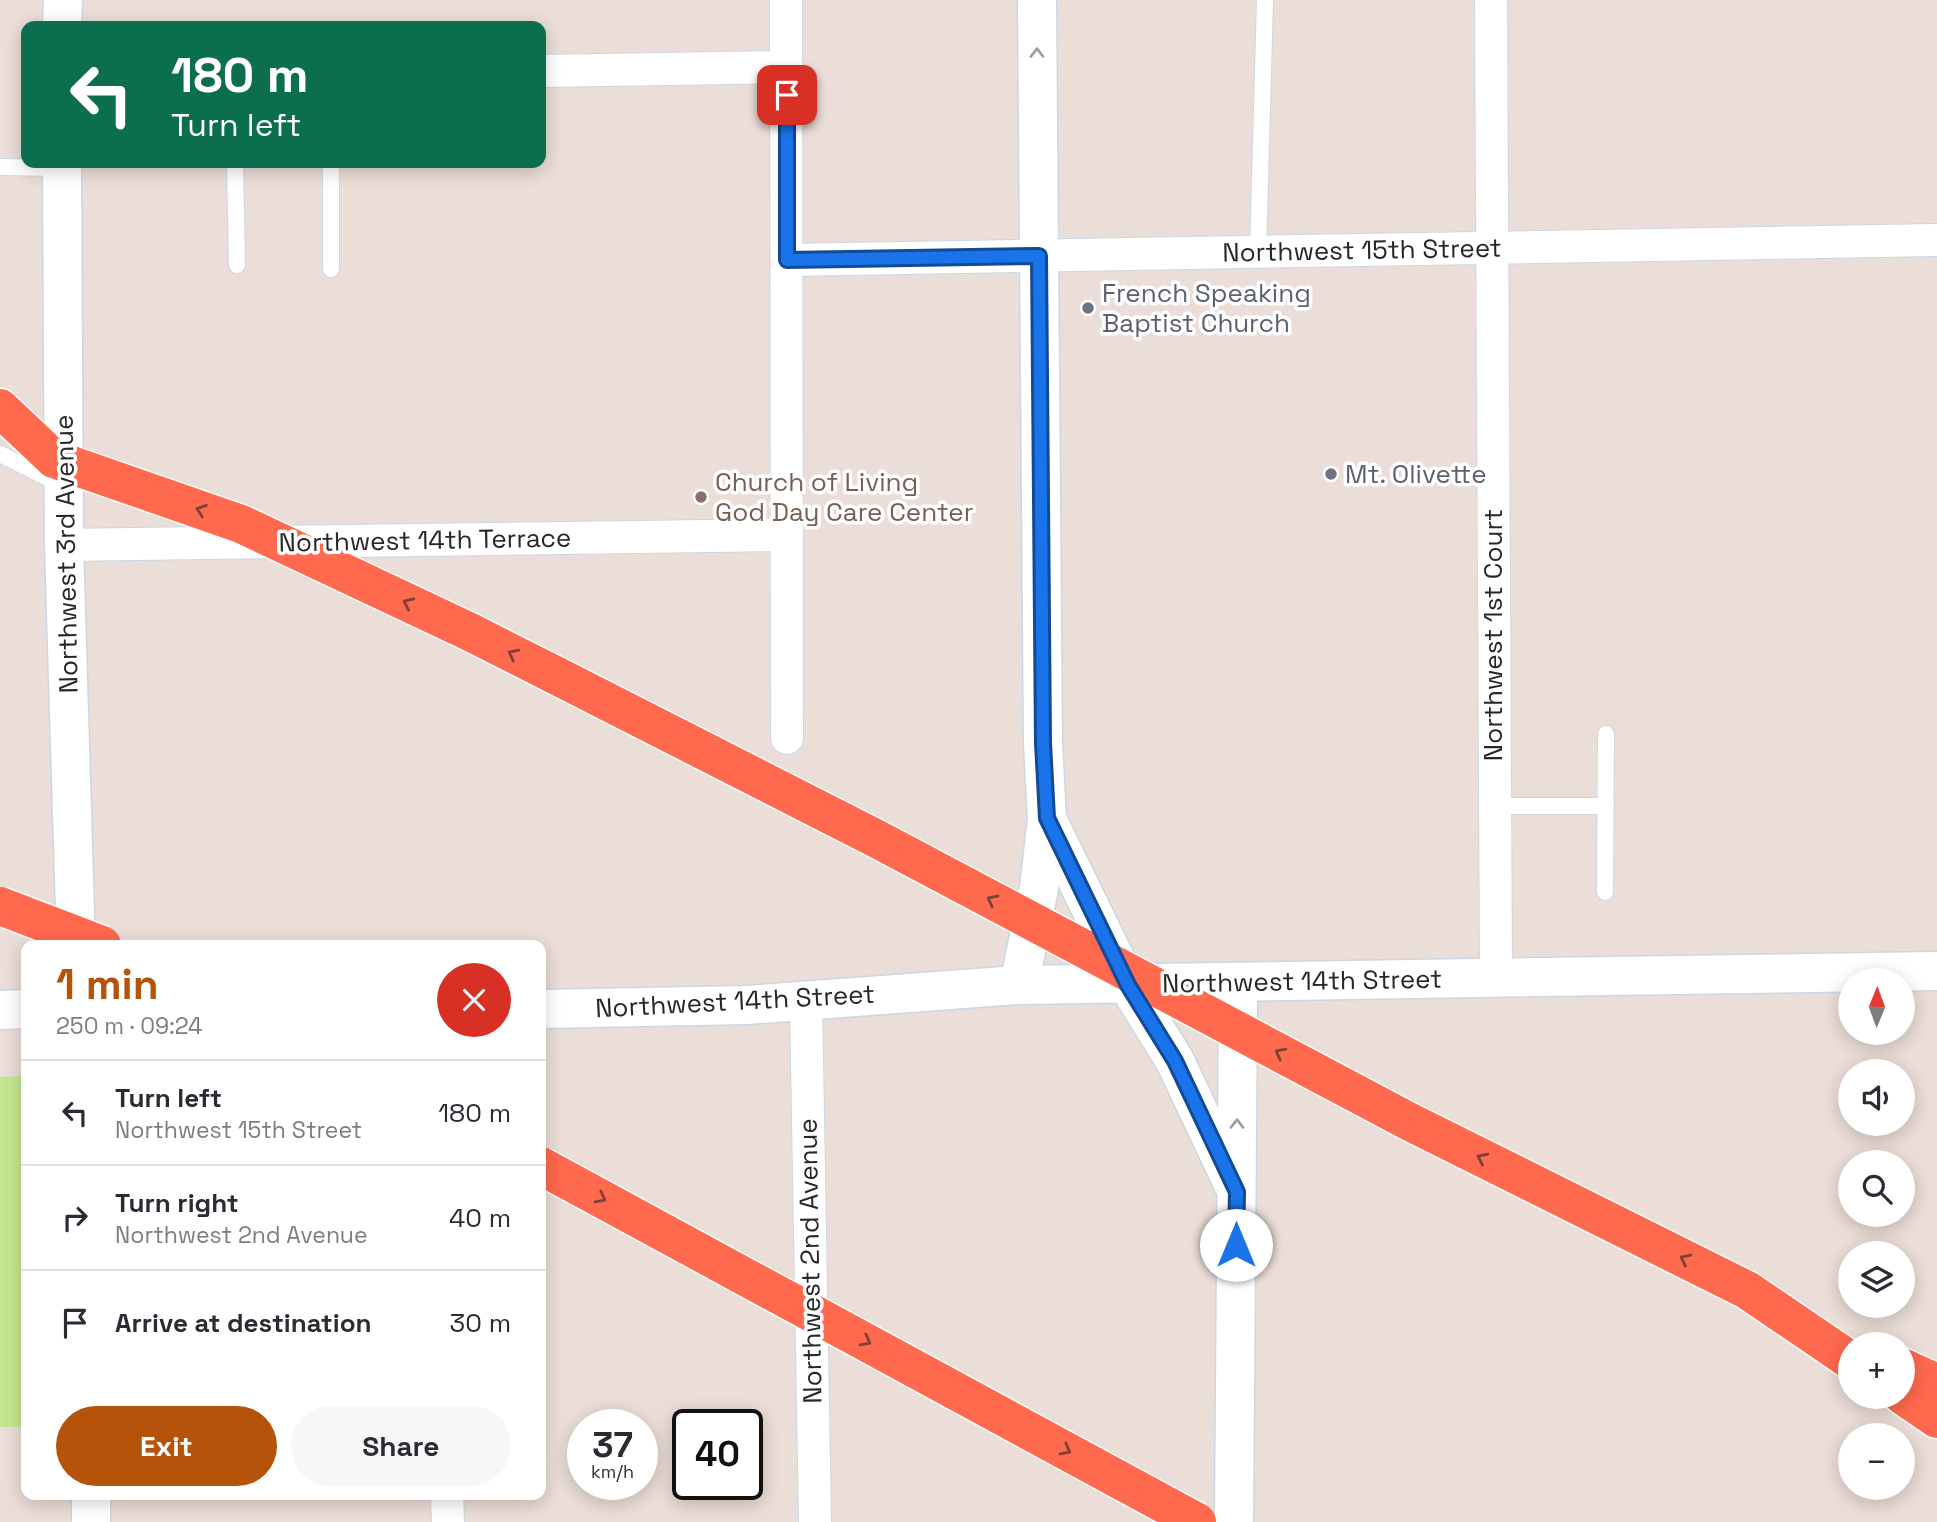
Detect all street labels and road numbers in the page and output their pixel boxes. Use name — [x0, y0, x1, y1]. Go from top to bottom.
street label: Northwest 15th Street — [1222, 231, 1502, 269]
street label: Northwest 3rd Avenue — [47, 414, 85, 694]
street label: Northwest 1st Court — [1476, 509, 1510, 761]
street label: Northwest 14th Terrace — [278, 520, 572, 560]
street label: Northwest 14th Street — [1162, 962, 1442, 1000]
street label: Northwest 14th Street — [594, 977, 876, 1025]
street label: Northwest 2nd Avenue — [791, 1118, 829, 1404]

